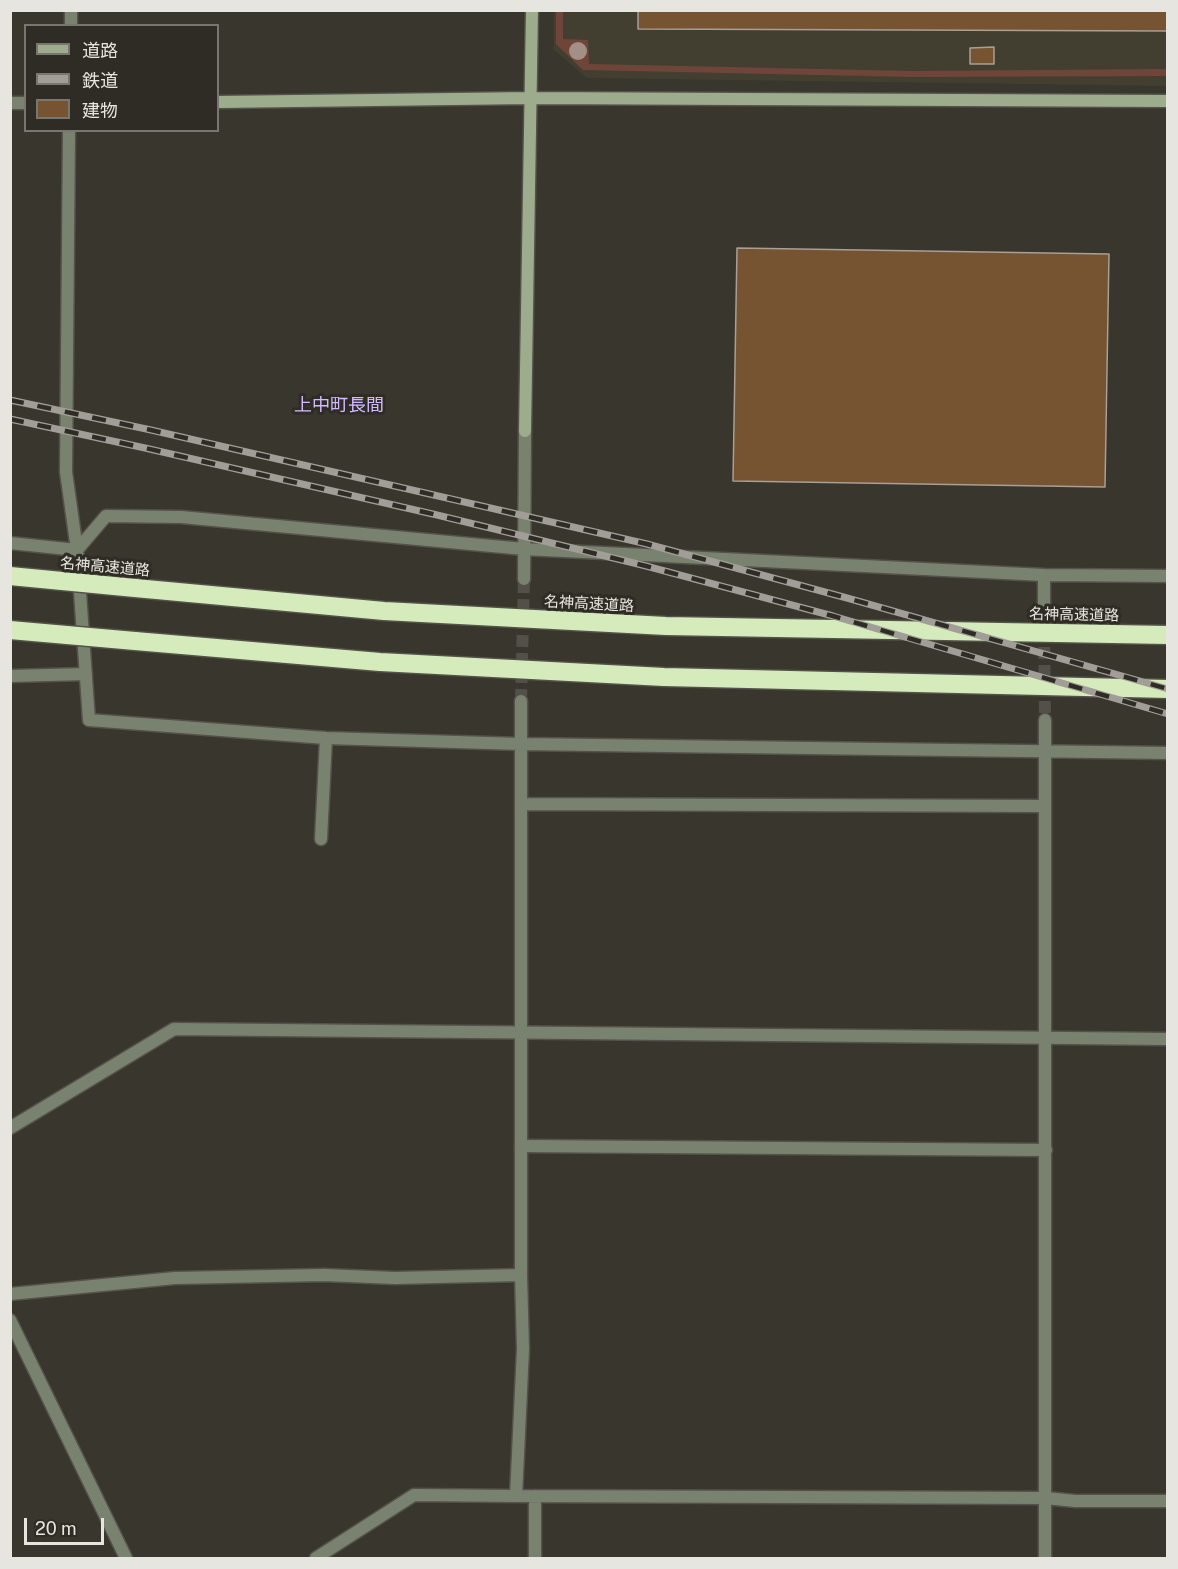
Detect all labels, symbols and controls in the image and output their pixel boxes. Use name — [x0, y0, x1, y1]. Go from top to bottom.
legend — [24, 24, 219, 132]
text: 道路 — [82, 40, 118, 61]
text: 鉄道 — [82, 70, 118, 91]
text: 建物 — [82, 100, 118, 121]
district label: 上中町長間 — [294, 394, 384, 416]
street label: 名神高速道路 — [59, 554, 151, 580]
street label: 名神高速道路 — [544, 593, 634, 615]
street label: 名神高速道路 — [1029, 605, 1119, 625]
scale bar — [27, 1506, 106, 1544]
text: 20 m — [35, 1518, 77, 1539]

